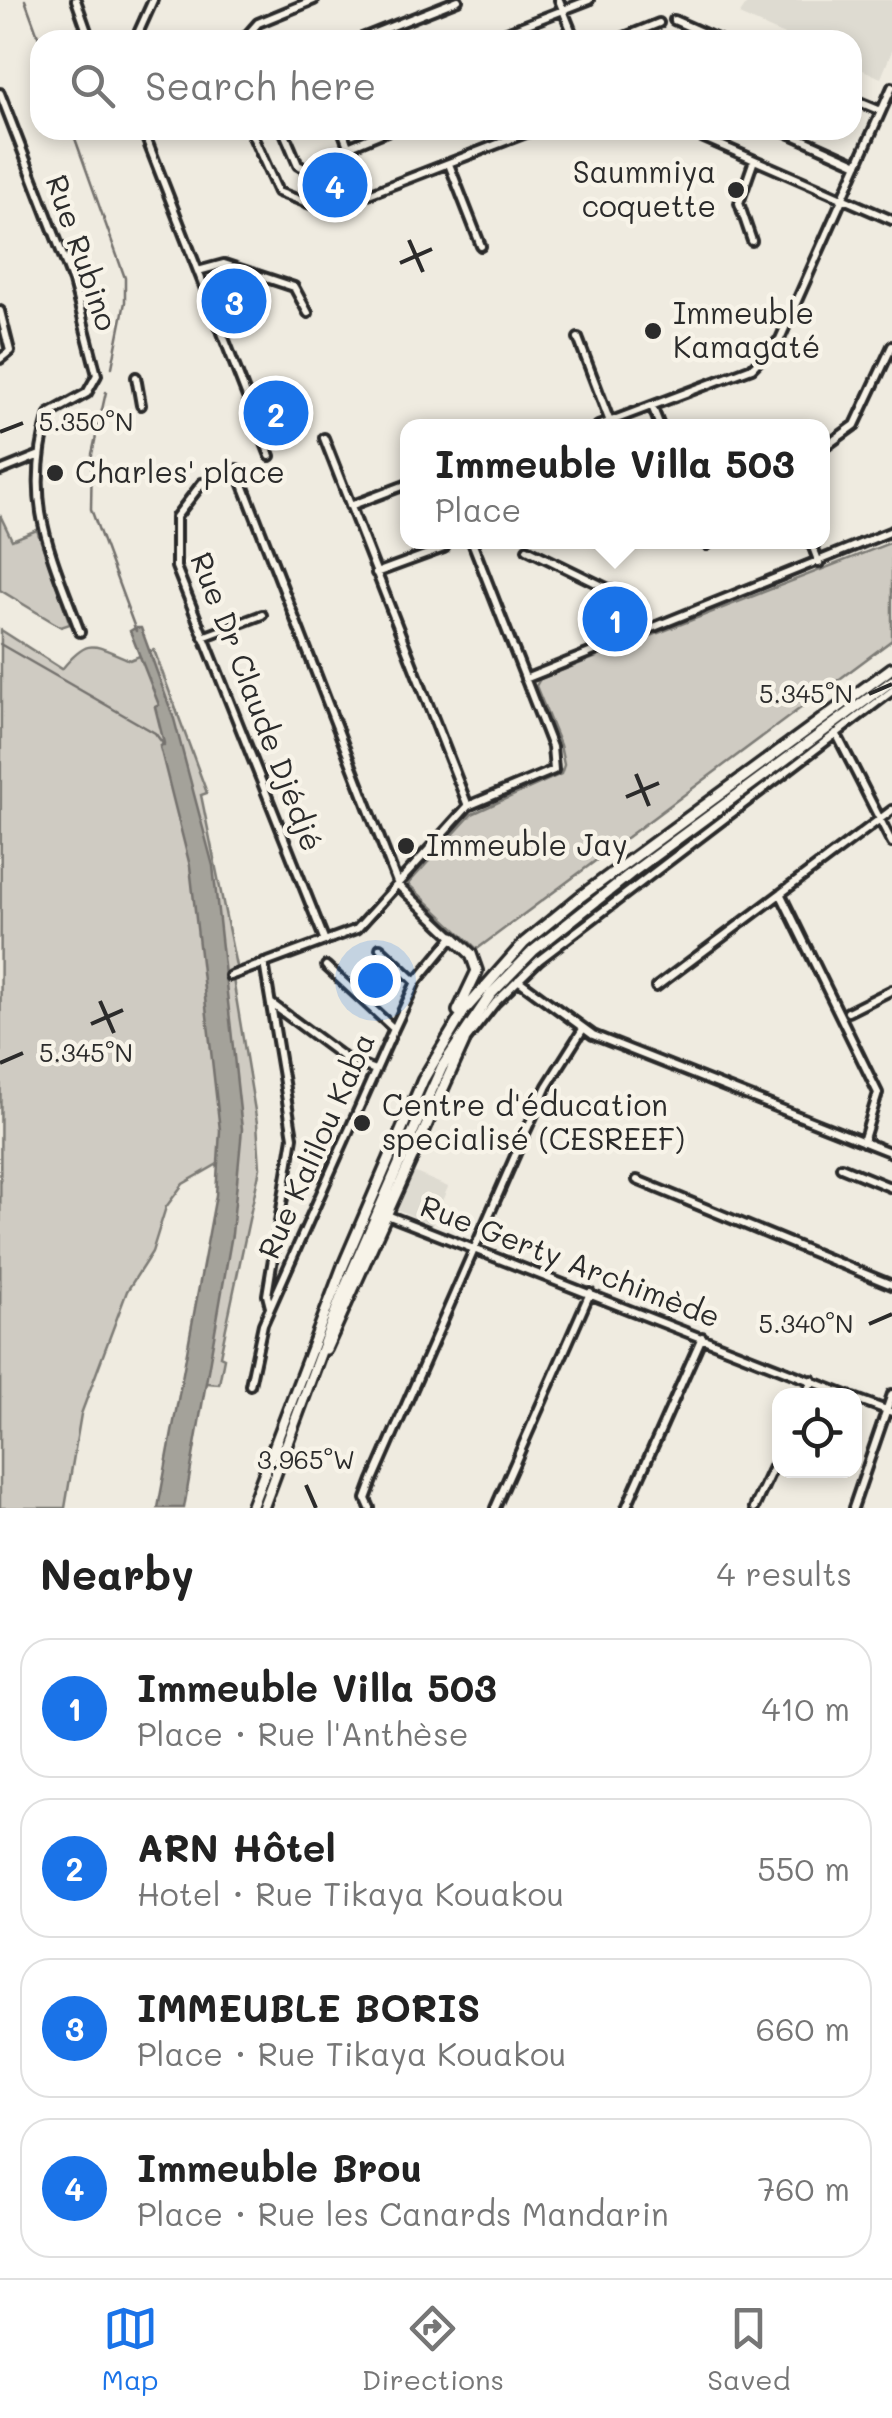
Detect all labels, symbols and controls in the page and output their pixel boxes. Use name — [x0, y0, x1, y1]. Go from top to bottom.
search box — [30, 30, 862, 140]
icon: search — [65, 58, 120, 113]
text: Search here — [145, 60, 376, 110]
pin: 4 — [302, 148, 368, 222]
place label: Saummiya coquette — [573, 151, 716, 225]
street label: Rue Rubino — [38, 169, 128, 336]
marker: Saummiya coquette — [725, 179, 747, 201]
pin: 3 — [202, 264, 266, 338]
place label: Immeuble Kamagaté — [673, 292, 820, 366]
marker: Immeuble Kamagaté — [642, 320, 664, 342]
pin: 2 — [244, 376, 308, 450]
text: 5.350°N — [39, 405, 133, 437]
popup — [400, 419, 830, 549]
text: Immeuble Villa 503 — [435, 438, 795, 488]
place label: Charles' place — [75, 451, 285, 491]
marker: Charles' place — [44, 462, 66, 484]
text: Place — [435, 488, 521, 530]
street label: Rue Dr Claude Djédjé — [182, 546, 333, 857]
pin: 1 — [582, 582, 648, 656]
text: 5.345°N — [759, 677, 853, 709]
place label: Immeuble Jay — [426, 824, 628, 864]
marker: Immeuble Jay — [395, 835, 417, 857]
your location — [350, 955, 401, 1006]
street label: Rue Kalilou Kaba — [247, 1026, 383, 1265]
text: 5.345°N — [39, 1036, 133, 1068]
place label: Centre d'éducation specialisé (CESREEF) — [382, 1084, 685, 1158]
marker: Centre d'éducation specialisé (CESREEF) — [351, 1112, 373, 1134]
street label: Rue Gerty Archimède — [415, 1185, 726, 1336]
text: 5.340°N — [759, 1307, 853, 1339]
map controls — [772, 1388, 862, 1478]
button: locate — [772, 1388, 862, 1478]
text: 3.965°W — [257, 1443, 355, 1475]
text: Nearby — [40, 1546, 194, 1601]
text: 4 results — [716, 1552, 852, 1594]
text: Immeuble Villa 503 — [137, 1662, 497, 1712]
text: 1 — [67, 1687, 82, 1729]
text: 410 m — [761, 1687, 850, 1729]
text: Place · Rue l'Anthèse — [137, 1712, 469, 1754]
text: ARN Hôtel — [137, 1822, 336, 1872]
text: 2 — [66, 1847, 83, 1889]
text: 550 m — [757, 1847, 850, 1889]
text: Hotel · Rue Tikaya Kouakou — [137, 1872, 564, 1914]
text: IMMEUBLE BORIS — [137, 1982, 481, 2032]
text: 3 — [65, 2007, 84, 2049]
text: 660 m — [756, 2007, 850, 2049]
text: Place · Rue Tikaya Kouakou — [137, 2032, 566, 2074]
text: Immeuble Brou — [137, 2142, 422, 2192]
text: 4 — [64, 2167, 85, 2209]
text: 760 m — [757, 2167, 850, 2209]
text: Place · Rue les Canards Mandarin — [137, 2192, 669, 2234]
tab: Map — [102, 2301, 159, 2397]
tab: Directions — [362, 2301, 504, 2397]
tab: Saved — [707, 2301, 790, 2397]

